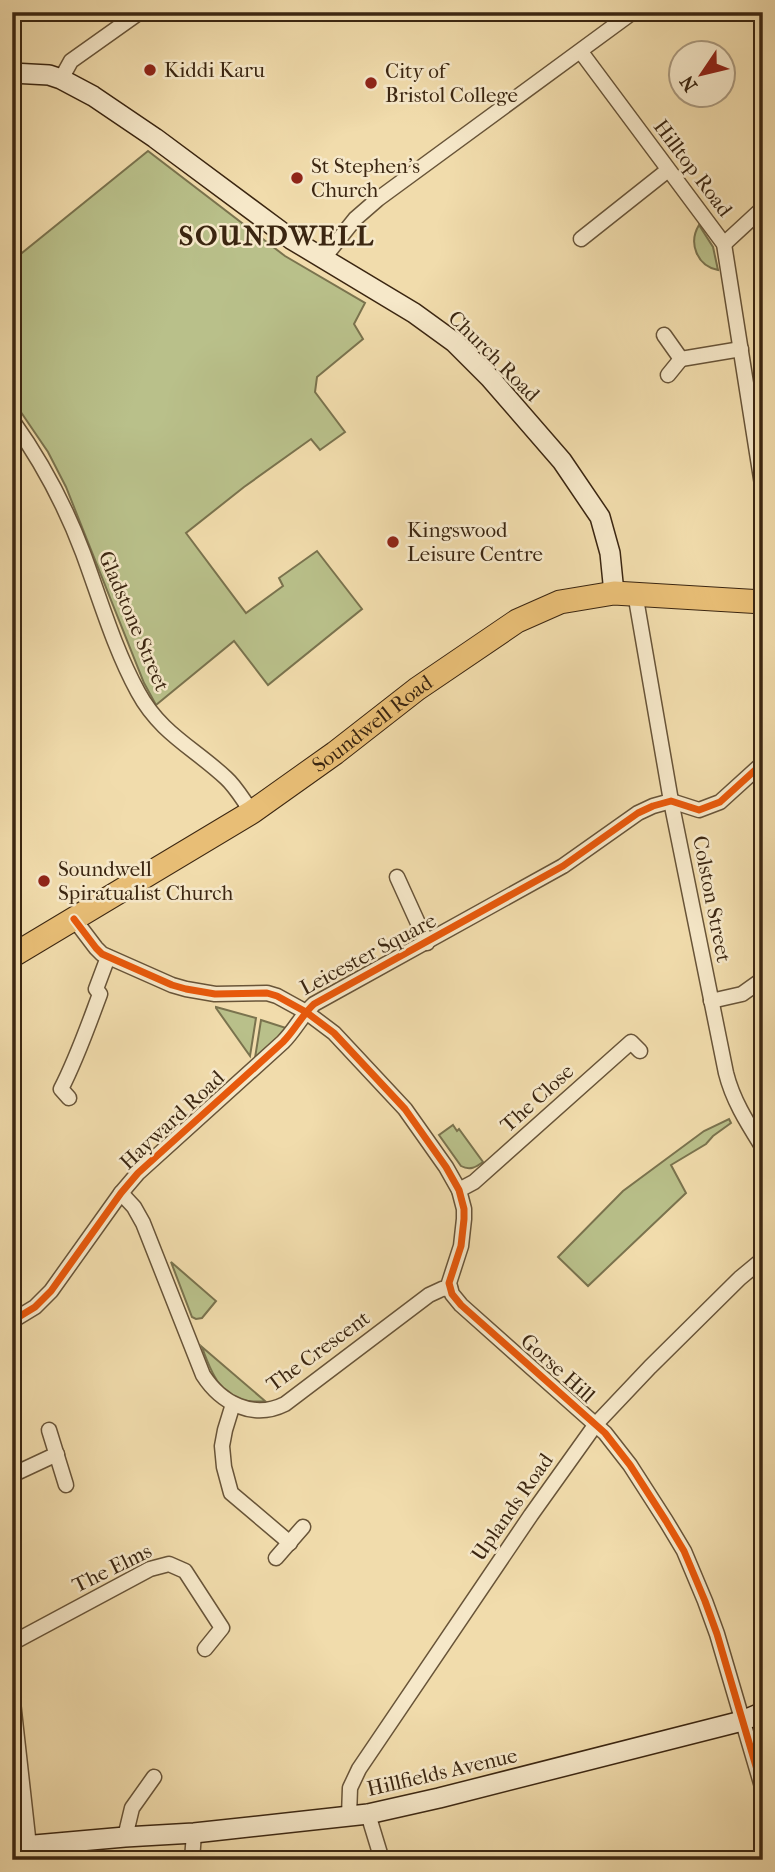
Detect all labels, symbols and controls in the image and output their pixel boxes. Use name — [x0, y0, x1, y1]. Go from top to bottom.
north arrow — [666, 38, 736, 108]
place label: Kiddi Karu — [164, 58, 265, 82]
place label: City of Bristol College — [385, 59, 518, 107]
marker: Kiddi Karu — [142, 62, 158, 78]
text: N — [675, 70, 702, 95]
marker: City of Bristol College — [363, 75, 379, 91]
street label: Hilltop Road — [649, 115, 738, 222]
place label: St Stephen's Church — [311, 154, 420, 202]
marker: St Stephen's Church — [289, 170, 305, 186]
district label: SOUNDWELL — [179, 219, 375, 252]
street label: Church Road — [444, 306, 545, 407]
place label: Kingswood Leisure Centre — [407, 518, 543, 566]
marker: Kingswood Leisure Centre — [385, 534, 401, 550]
street label: Gladstone Street — [94, 547, 175, 695]
street label: Soundwell Road — [307, 670, 437, 777]
street label: Colston Street — [688, 834, 736, 965]
place label: Soundwell Spiratualist Church — [58, 857, 233, 905]
marker: Soundwell Spiratualist Church — [36, 873, 52, 889]
street label: Leicester Square — [296, 908, 440, 1000]
street label: The Close — [496, 1059, 578, 1137]
street label: Hayward Road — [115, 1065, 229, 1174]
street label: The Crescent — [262, 1305, 375, 1396]
street label: Gorse Hill — [516, 1329, 600, 1408]
street label: Uplands Road — [466, 1448, 558, 1565]
street label: The Elms — [69, 1538, 156, 1597]
street label: Hillfields Avenue — [364, 1743, 520, 1801]

